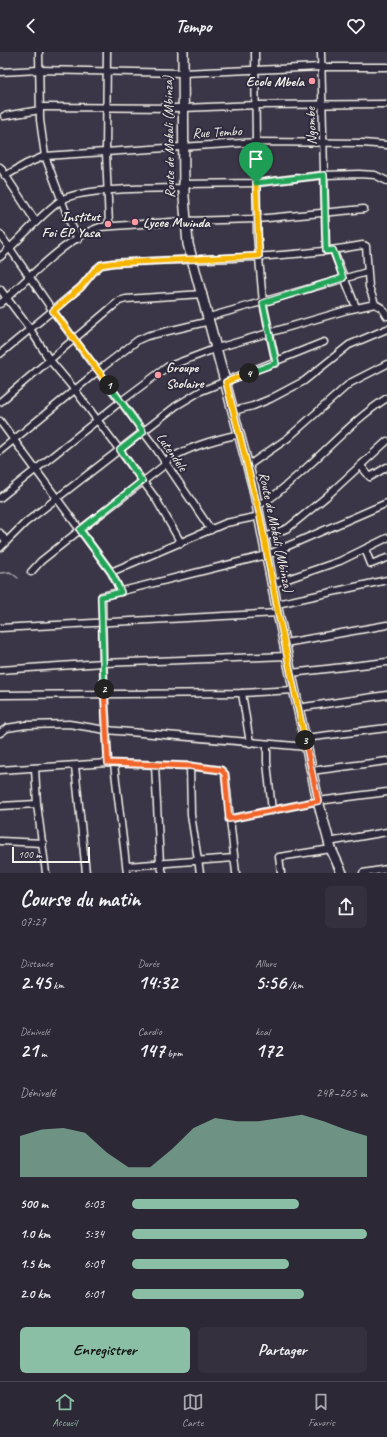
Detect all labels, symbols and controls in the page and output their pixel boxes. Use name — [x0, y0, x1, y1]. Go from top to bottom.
icon: back — [20, 15, 42, 37]
text: Tempo — [175, 15, 212, 37]
icon: heart — [345, 15, 367, 37]
place label: Ecole Mbela — [246, 73, 306, 90]
street label: Route de Mokali (Mbinza) — [159, 74, 179, 198]
marker: Ecole Mbela — [307, 76, 317, 86]
street label: Ngombe — [302, 105, 320, 145]
street label: Rue Tembo — [192, 122, 243, 142]
pin — [239, 142, 273, 183]
icon: arrive — [245, 148, 267, 170]
place label: Institut Foi EP Yasa — [42, 208, 102, 241]
place label: Lycee Mwinda — [143, 214, 211, 231]
marker: Lycee Mwinda — [130, 217, 140, 227]
marker: Institut Foi EP Yasa — [103, 219, 113, 229]
place label: Groupe Scolaire — [166, 359, 205, 392]
pin: 4 — [239, 363, 259, 383]
text: 4 — [247, 366, 251, 380]
marker: Groupe Scolaire — [153, 370, 163, 380]
pin: 1 — [99, 375, 119, 395]
text: 1 — [107, 378, 111, 392]
street label: Lutendele — [153, 429, 192, 476]
street label: Route de Mokali (Mbinza) — [255, 470, 297, 595]
pin: 2 — [94, 679, 114, 699]
text: 2 — [102, 682, 106, 696]
pin: 3 — [295, 730, 315, 750]
text: 3 — [303, 733, 307, 747]
scale bar — [12, 845, 90, 864]
text: 100 m — [18, 847, 42, 861]
text: Course du matin — [20, 885, 140, 913]
button: share — [325, 886, 367, 928]
text: 07:27 — [20, 914, 46, 930]
text: Distance — [20, 956, 53, 970]
text: Durée — [138, 956, 159, 970]
text: Allure — [255, 956, 276, 970]
text: 2.45 — [20, 970, 51, 995]
text: 14:32 — [138, 970, 178, 995]
text: 5:56 — [255, 970, 286, 995]
text: km — [51, 978, 64, 992]
text: /km — [286, 978, 303, 992]
text: Dénivelé — [20, 1024, 50, 1038]
text: Cardio — [138, 1024, 162, 1038]
text: kcal — [255, 1024, 270, 1038]
text: 21 — [20, 1038, 38, 1063]
text: 147 — [138, 1038, 165, 1063]
text: 172 — [255, 1038, 282, 1063]
text: m — [38, 1046, 47, 1060]
text: bpm — [165, 1046, 182, 1060]
text: Dénivelé — [20, 1085, 55, 1101]
text: 248–265 m — [316, 1085, 367, 1101]
text: 500 m — [20, 1196, 48, 1212]
text: 6:03 — [84, 1196, 104, 1212]
text: 1.0 km — [20, 1226, 50, 1242]
text: 5:34 — [84, 1226, 104, 1242]
text: 1.5 km — [20, 1256, 50, 1272]
text: 6:09 — [84, 1256, 104, 1272]
text: 2.0 km — [20, 1286, 50, 1302]
text: 6:01 — [84, 1286, 104, 1302]
button: Enregistrer — [20, 1327, 190, 1373]
button: Partager — [198, 1327, 367, 1373]
tab: Accueil — [52, 1391, 77, 1429]
tab: Carte — [182, 1391, 204, 1429]
tab: Favoris — [308, 1391, 335, 1429]

